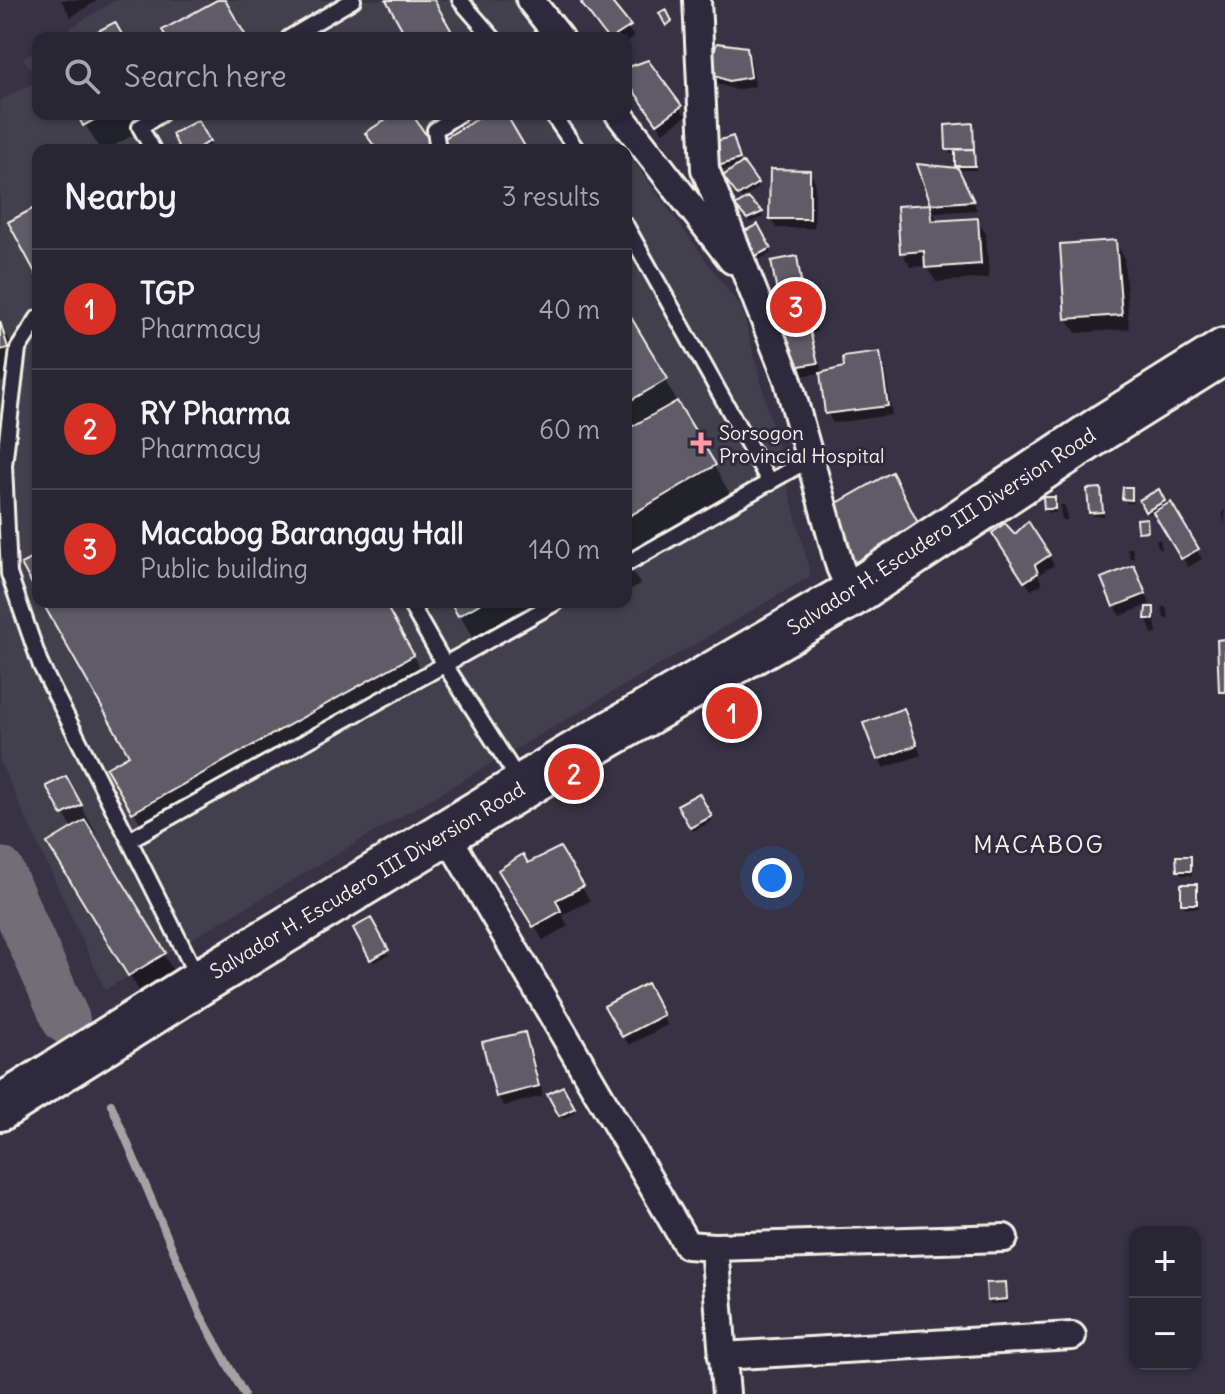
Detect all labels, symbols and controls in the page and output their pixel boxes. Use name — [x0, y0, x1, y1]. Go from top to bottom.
search box — [32, 32, 632, 120]
icon: search — [60, 54, 104, 98]
text: Search here — [124, 57, 287, 95]
text: Nearby — [64, 175, 177, 218]
text: 3 results — [502, 180, 600, 213]
text: TGP — [140, 274, 195, 312]
pin: 3 — [770, 277, 822, 337]
text: 1 — [85, 293, 95, 326]
text: 40 m — [539, 293, 600, 326]
text: Pharmacy — [140, 312, 262, 345]
text: RY Pharma — [140, 394, 291, 432]
text: 2 — [83, 413, 97, 446]
text: 60 m — [539, 413, 600, 446]
place label: Sorsogon Provincial Hospital — [719, 420, 885, 468]
street label: Salvador H. Escudero III Diversion Road — [782, 422, 1100, 640]
text: Pharmacy — [140, 432, 262, 465]
marker: Sorsogon Provincial Hospital — [690, 432, 712, 454]
text: Macabog Barangay Hall — [140, 514, 464, 552]
text: 3 — [83, 533, 97, 566]
text: 140 m — [529, 533, 600, 566]
text: Public building — [140, 552, 308, 585]
pin: 1 — [706, 683, 758, 743]
pin: 2 — [548, 744, 600, 804]
street label: Salvador H. Escudero III Diversion Road — [205, 776, 529, 984]
district label: MACABOG — [973, 829, 1105, 859]
your location — [752, 858, 792, 898]
map controls — [1129, 1226, 1201, 1370]
button: + — [1129, 1226, 1201, 1298]
button: − — [1129, 1298, 1201, 1370]

